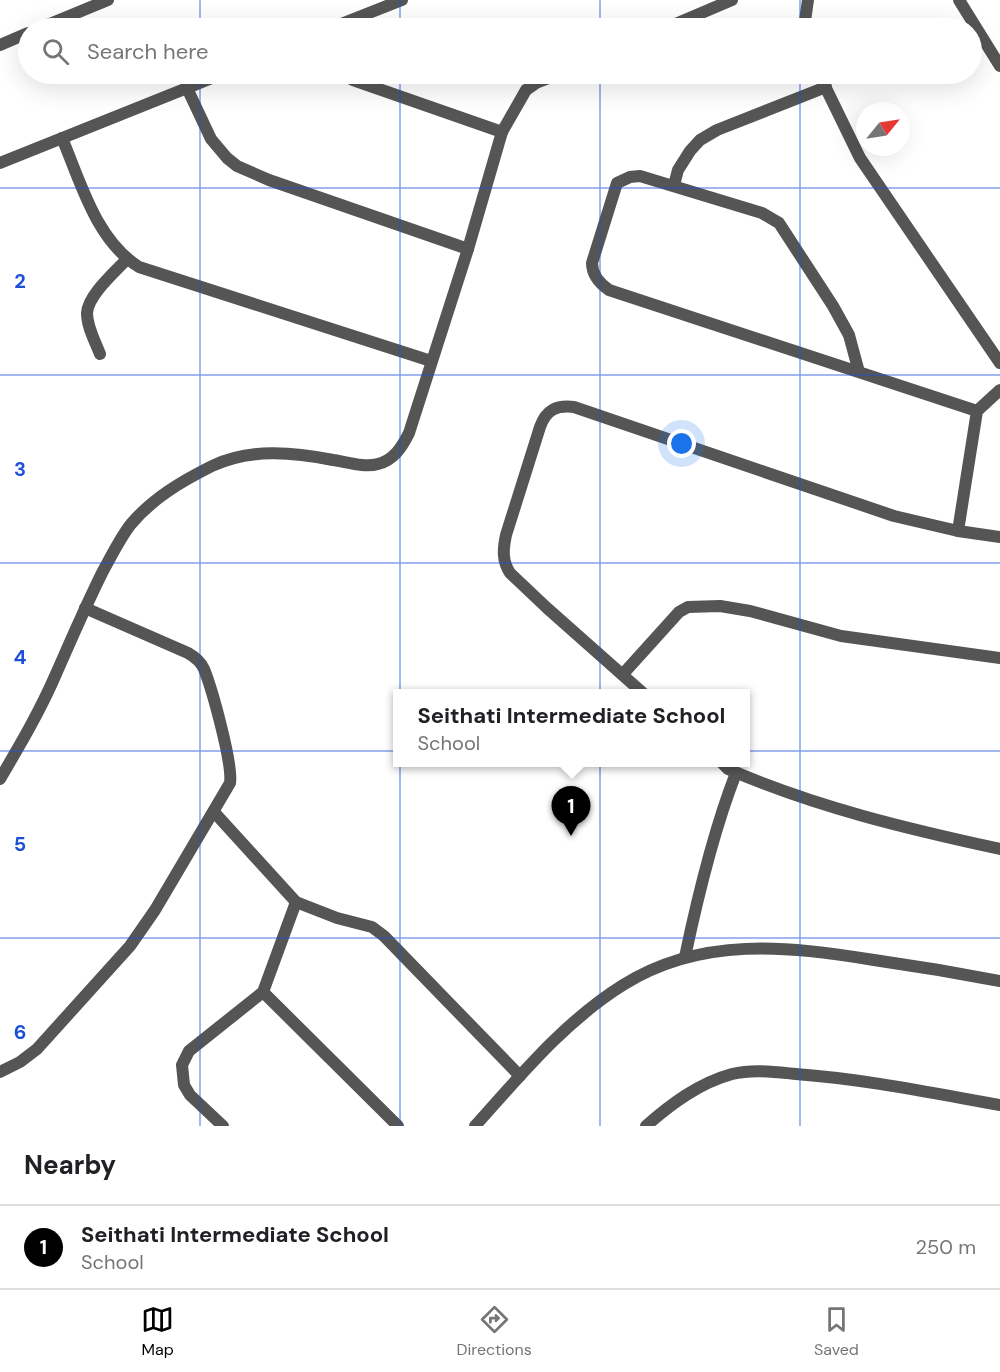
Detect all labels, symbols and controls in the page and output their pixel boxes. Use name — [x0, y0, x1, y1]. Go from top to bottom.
search box — [18, 18, 982, 84]
icon: search — [39, 35, 72, 68]
text: Search here — [87, 37, 208, 66]
north arrow — [856, 102, 910, 156]
text: 2 — [14, 268, 26, 294]
your location — [667, 429, 696, 458]
text: 3 — [14, 456, 26, 482]
text: 4 — [14, 644, 27, 670]
popup — [393, 689, 750, 767]
text: Seithati Intermediate School — [418, 701, 725, 730]
text: School — [418, 730, 480, 756]
pin: 1 — [552, 786, 590, 836]
text: 5 — [14, 831, 26, 857]
text: 6 — [14, 1019, 26, 1045]
text: Nearby — [24, 1148, 116, 1182]
text: Seithati Intermediate School — [81, 1220, 389, 1249]
text: 1 — [40, 1234, 47, 1260]
text: 250 m — [915, 1234, 976, 1260]
text: School — [81, 1249, 144, 1275]
tab: Map — [141, 1303, 174, 1360]
tab: Directions — [456, 1303, 532, 1360]
tab: Saved — [814, 1303, 859, 1360]

